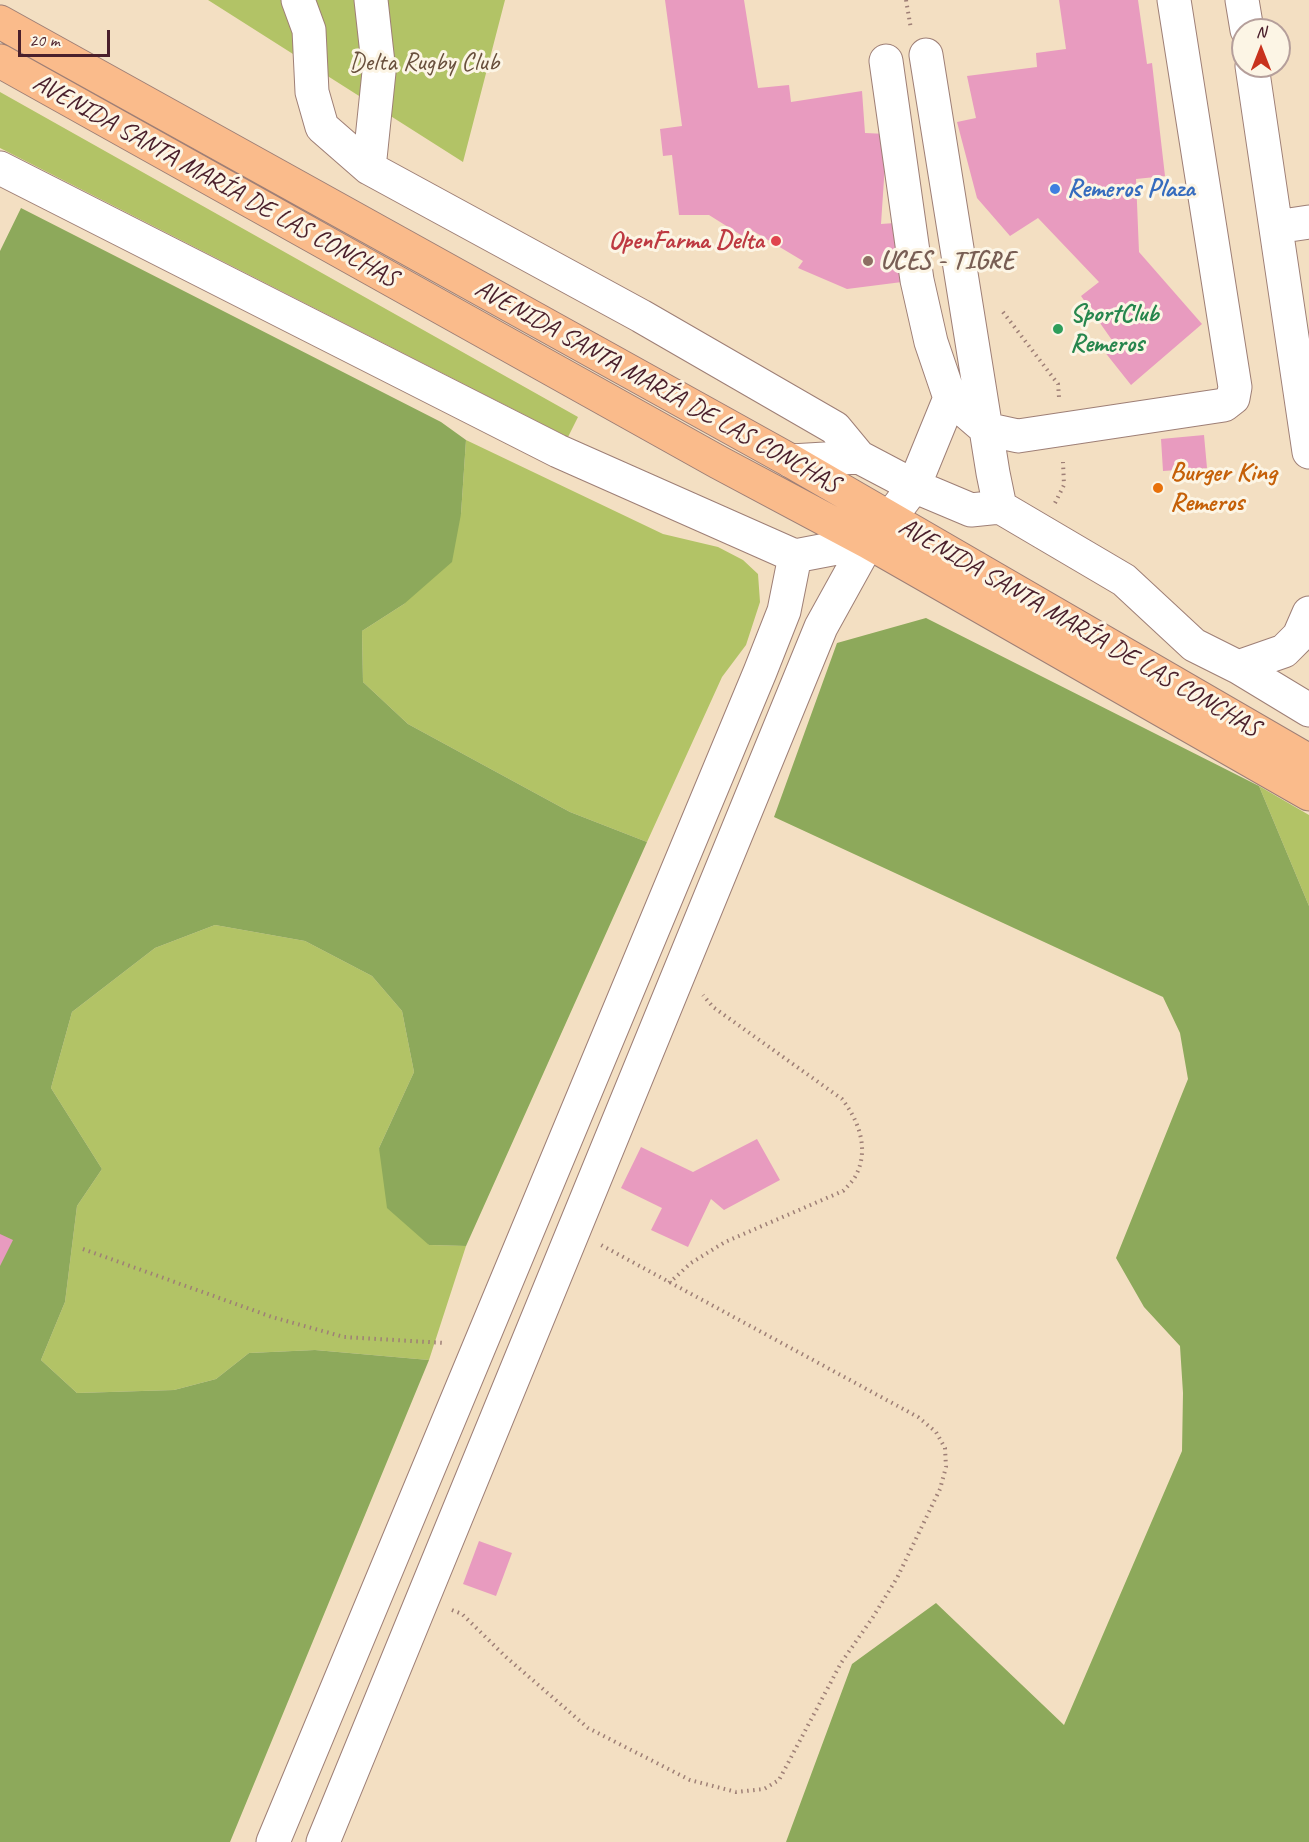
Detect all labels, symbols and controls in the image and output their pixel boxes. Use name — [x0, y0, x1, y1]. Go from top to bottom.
scale bar — [21, 18, 112, 56]
north arrow — [1231, 18, 1291, 78]
text: N — [1256, 22, 1266, 42]
text: 20 m — [29, 29, 60, 51]
park label: Delta Rugby Club — [349, 47, 499, 79]
street label: AVENIDA SANTA MARÍA DE LAS CONCHAS — [27, 67, 403, 295]
place label: Remeros Plaza — [1067, 173, 1195, 205]
marker: Remeros Plaza — [1048, 182, 1062, 196]
place label: OpenFarma Delta — [608, 225, 764, 257]
marker: OpenFarma Delta — [769, 234, 783, 248]
place label: UCES - TIGRE — [880, 245, 1014, 277]
marker: UCES - TIGRE — [861, 254, 875, 268]
street label: AVENIDA SANTA MARÍA DE LAS CONCHAS — [469, 273, 845, 501]
place label: SportClub Remeros — [1070, 298, 1159, 360]
marker: SportClub Remeros — [1051, 322, 1065, 336]
place label: Burger King Remeros — [1170, 457, 1276, 518]
marker: Burger King Remeros — [1151, 481, 1165, 495]
street label: AVENIDA SANTA MARÍA DE LAS CONCHAS — [893, 511, 1265, 745]

